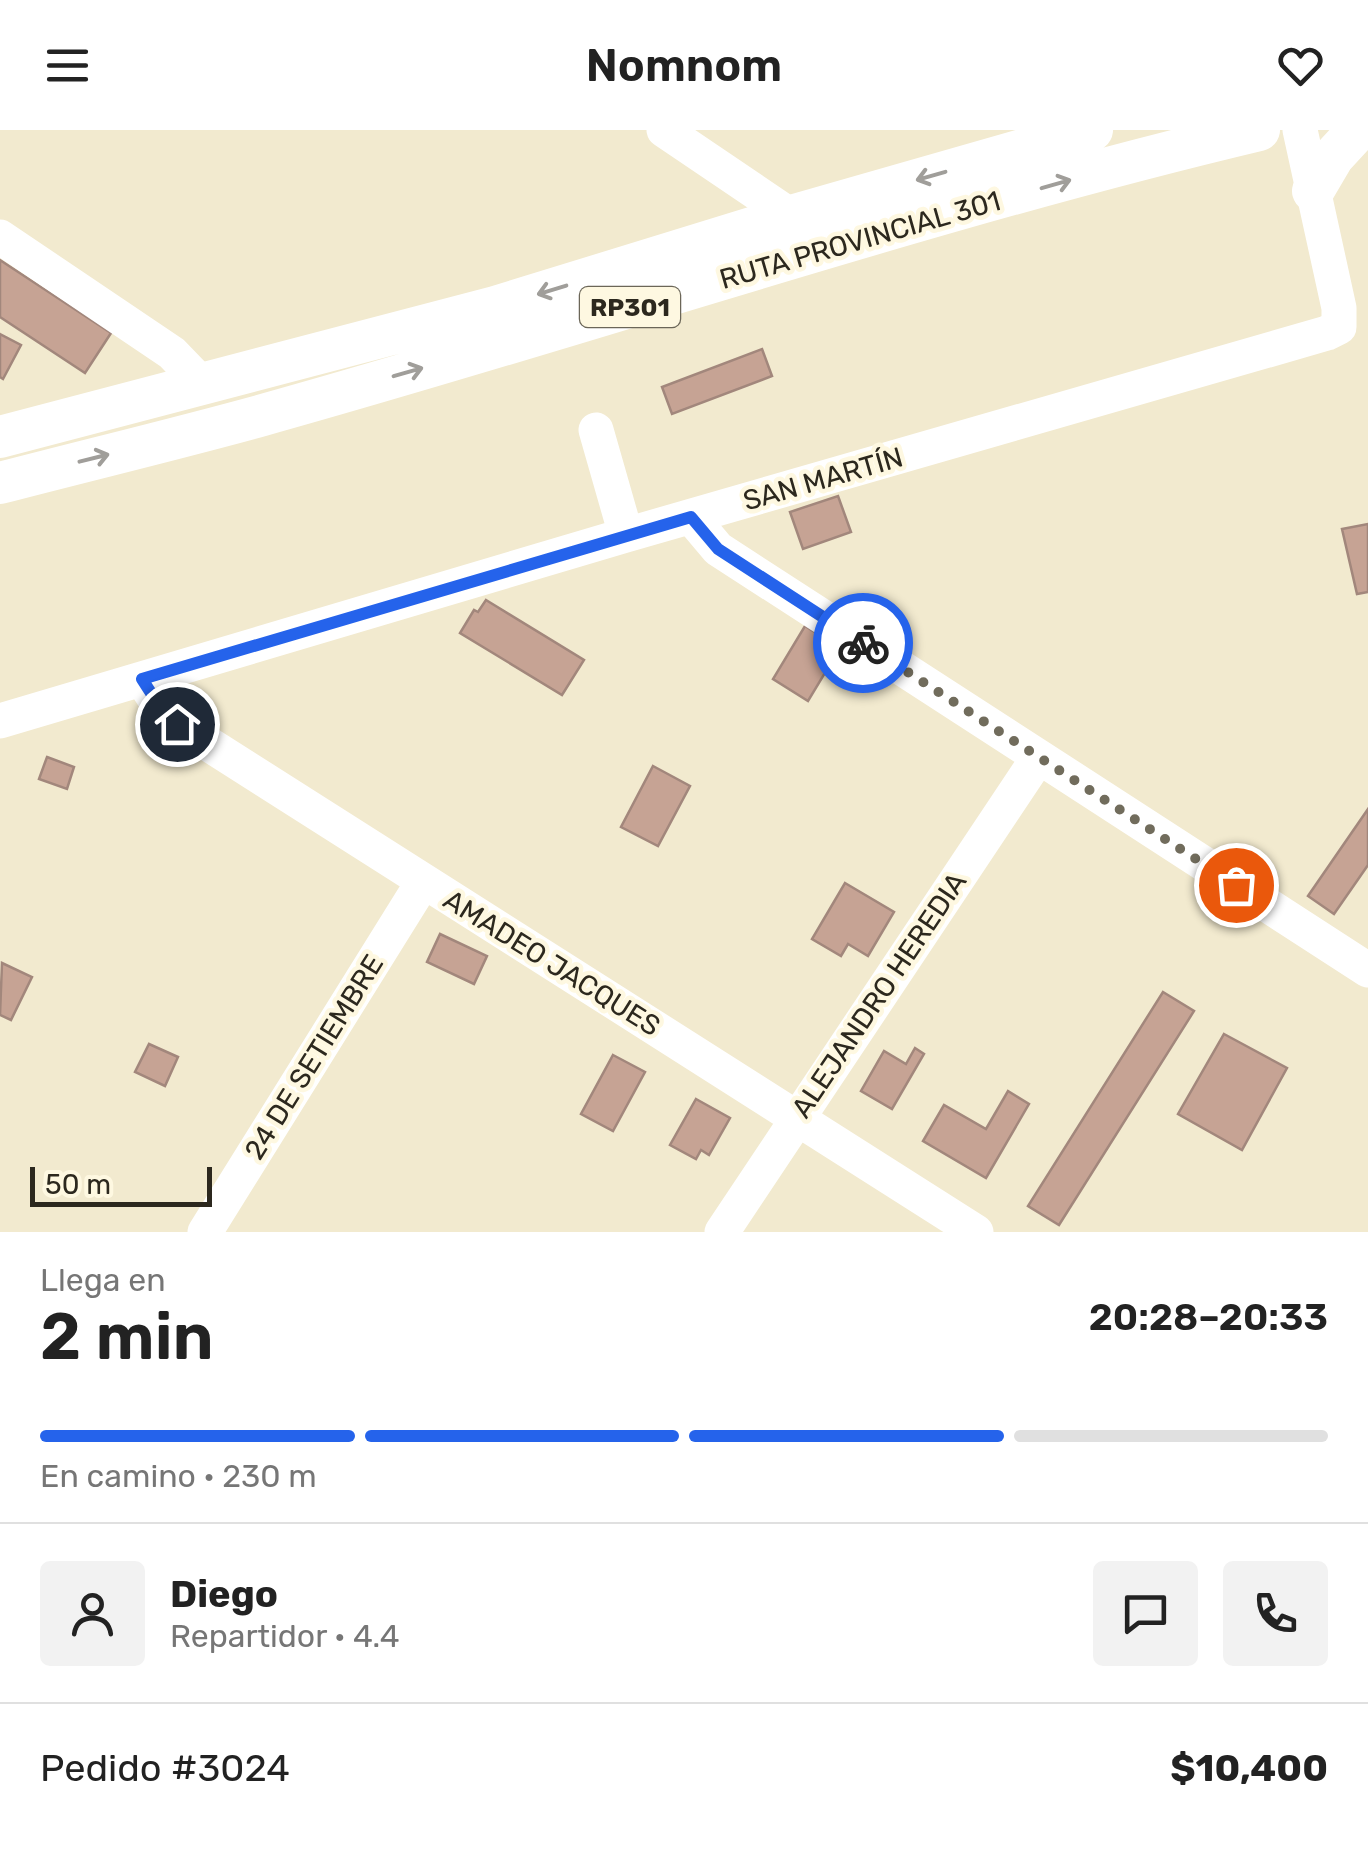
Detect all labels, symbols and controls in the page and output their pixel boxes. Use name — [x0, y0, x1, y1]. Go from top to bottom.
icon: menu — [40, 38, 95, 93]
icon: heart — [1273, 38, 1328, 93]
text: Nomnom — [586, 39, 782, 92]
one-way arrow — [916, 168, 947, 186]
one-way arrow — [1040, 174, 1071, 192]
street label: RUTA PROVINCIAL 301 — [716, 184, 1004, 296]
one-way arrow — [537, 282, 569, 300]
road number: RP301 — [580, 287, 680, 327]
one-way arrow — [391, 362, 423, 380]
street label: SAN MARTÍN — [739, 440, 907, 518]
one-way arrow — [78, 448, 109, 467]
courier — [813, 593, 913, 693]
icon: bike — [836, 616, 891, 671]
pin — [135, 682, 220, 767]
icon: home — [150, 697, 205, 752]
pin — [1194, 843, 1279, 928]
icon: bag — [1209, 858, 1264, 913]
street label: ALEJANDRO HEREDIA — [785, 866, 973, 1124]
street label: AMADEO JACQUES — [438, 883, 666, 1043]
street label: 24 DE SETIEMBRE — [238, 949, 390, 1165]
scale bar — [30, 1162, 212, 1206]
text: 50 m — [45, 1168, 111, 1201]
text: Llega en — [40, 1261, 166, 1299]
text: 20:28–20:33 — [1089, 1294, 1328, 1340]
text: 2 min — [40, 1298, 214, 1375]
text: En camino · 230 m — [40, 1457, 317, 1495]
button: person — [40, 1561, 145, 1666]
button: chat — [1093, 1561, 1198, 1666]
button: phone — [1223, 1561, 1328, 1666]
text: Diego — [170, 1571, 278, 1617]
text: Repartidor · 4.4 — [170, 1617, 400, 1655]
text: Pedido #3024 — [40, 1745, 290, 1791]
text: $10,400 — [1170, 1745, 1328, 1791]

